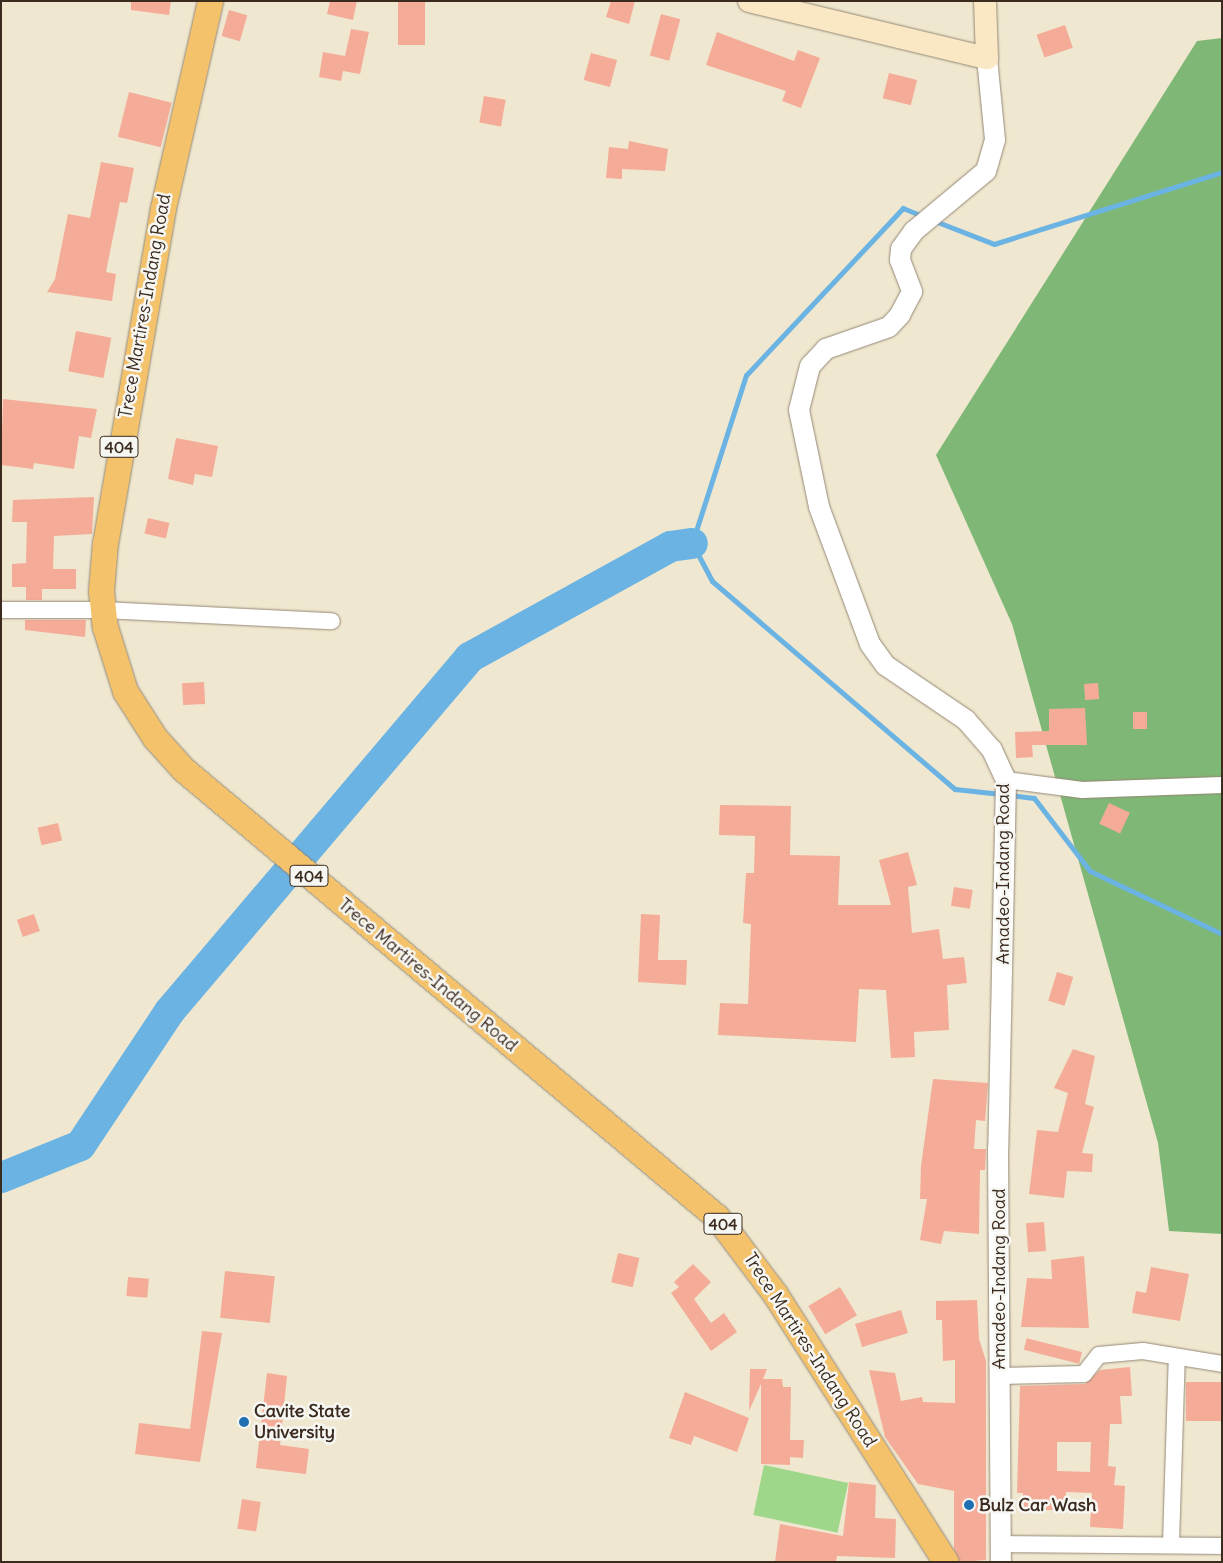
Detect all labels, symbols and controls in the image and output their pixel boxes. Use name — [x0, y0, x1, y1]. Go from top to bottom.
street label: Trece Martires-Indang Road — [115, 192, 175, 420]
road number: 404 — [99, 434, 139, 461]
street label: Amadeo-Indang Road — [992, 784, 1014, 964]
road number: 404 — [289, 862, 329, 889]
street label: Trece Martires-Indang Road — [334, 894, 522, 1056]
street label: Amadeo-Indang Road — [988, 1189, 1010, 1369]
road number: 404 — [703, 1210, 743, 1238]
street label: Trece Martires-Indang Road — [739, 1249, 881, 1451]
place label: Cavite State University — [254, 1401, 350, 1444]
marker: Cavite State University — [238, 1416, 250, 1428]
place label: Bulz Car Wash — [979, 1494, 1096, 1516]
marker: Bulz Car Wash — [963, 1499, 975, 1511]

